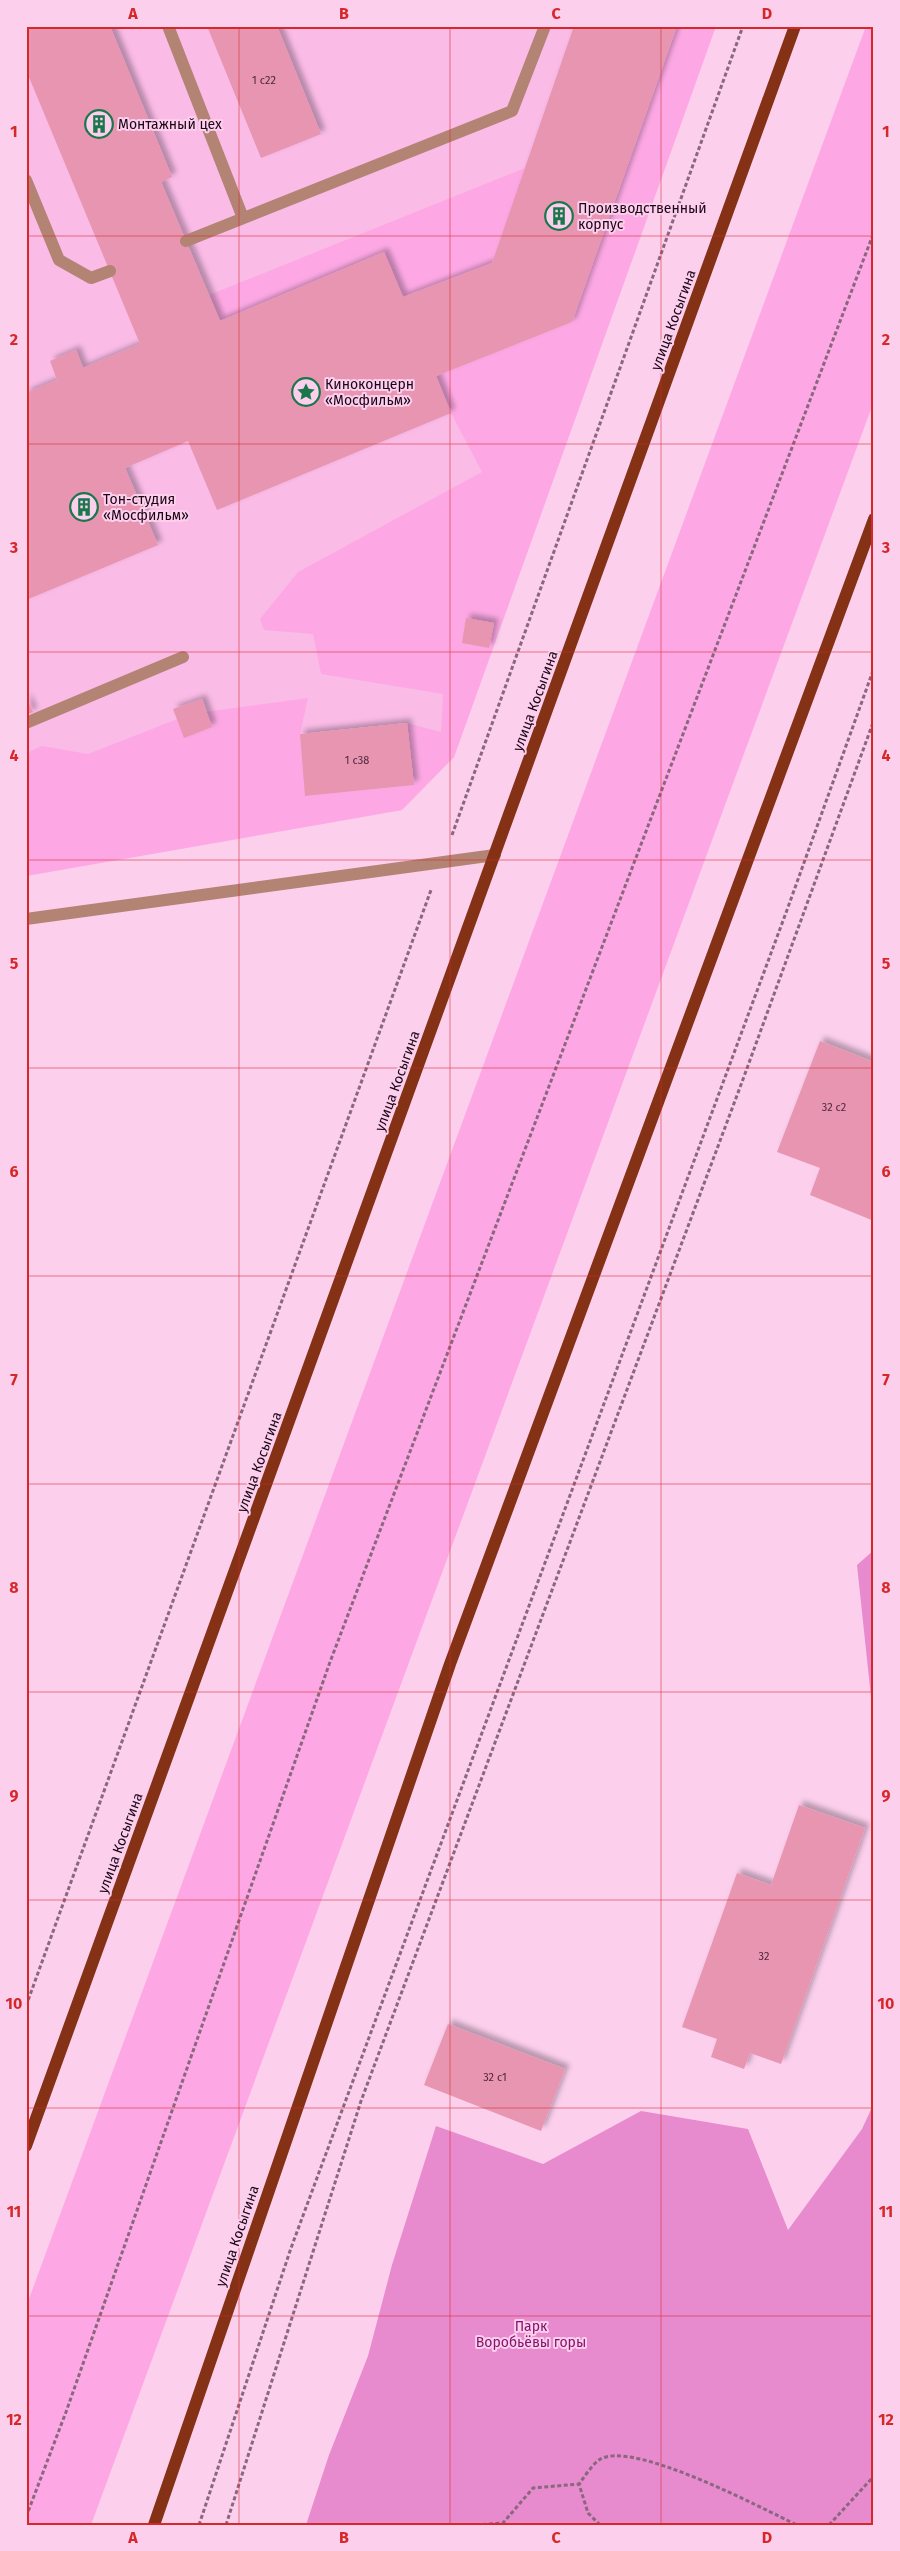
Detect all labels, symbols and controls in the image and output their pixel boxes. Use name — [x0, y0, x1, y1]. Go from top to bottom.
text: A — [127, 4, 138, 23]
text: B — [339, 4, 349, 23]
text: C — [551, 4, 561, 23]
text: D — [762, 4, 772, 23]
house number: 1 с22 — [252, 74, 276, 87]
building icon: Монтажный цех — [84, 109, 114, 139]
place label: Монтажный цех — [118, 116, 222, 133]
text: 1 — [10, 122, 18, 141]
text: 1 — [882, 122, 890, 141]
place label: Производственный корпус — [578, 200, 707, 233]
building icon: Производственный корпус — [544, 201, 574, 231]
street label: улица Косыгина — [647, 267, 700, 373]
text: 2 — [10, 330, 18, 349]
text: 2 — [882, 330, 890, 349]
place label: Киноконцерн «Мосфильм» — [325, 376, 414, 409]
place icon: Киноконцерн «Мосфильм» — [291, 377, 321, 407]
place label: Тон-студия «Мосфильм» — [103, 491, 189, 524]
building icon: Тон-студия «Мосфильм» — [69, 492, 99, 522]
text: 3 — [9, 538, 18, 557]
text: 3 — [881, 538, 890, 557]
street label: улица Косыгина — [509, 648, 562, 754]
text: 4 — [9, 746, 19, 765]
text: 4 — [881, 746, 891, 765]
house number: 1 с38 — [345, 754, 369, 767]
text: 5 — [10, 954, 19, 973]
text: 5 — [882, 954, 891, 973]
street label: улица Косыгина — [371, 1028, 424, 1134]
house number: 32 с2 — [822, 1101, 846, 1114]
text: 6 — [9, 1162, 19, 1181]
text: 6 — [881, 1162, 891, 1181]
text: 7 — [10, 1370, 18, 1389]
text: 7 — [882, 1370, 890, 1389]
street label: улица Косыгина — [233, 1409, 286, 1515]
text: 8 — [9, 1578, 19, 1597]
text: 8 — [881, 1578, 891, 1597]
text: 9 — [10, 1786, 19, 1805]
text: 9 — [882, 1786, 891, 1805]
street label: улица Косыгина — [94, 1790, 147, 1896]
house number: 32 — [759, 1950, 769, 1963]
text: 10 — [6, 1994, 22, 2013]
text: 10 — [878, 1994, 894, 2013]
house number: 32 с1 — [483, 2071, 507, 2084]
street label: улица Косыгина — [212, 2183, 263, 2289]
text: 11 — [7, 2202, 21, 2221]
text: 11 — [879, 2202, 893, 2221]
park label: Парк Воробьёвы горы — [476, 2318, 586, 2351]
text: 12 — [6, 2410, 22, 2429]
text: 12 — [878, 2410, 894, 2429]
text: A — [127, 2528, 138, 2547]
text: B — [339, 2528, 349, 2547]
text: C — [551, 2528, 561, 2547]
text: D — [762, 2528, 772, 2547]

